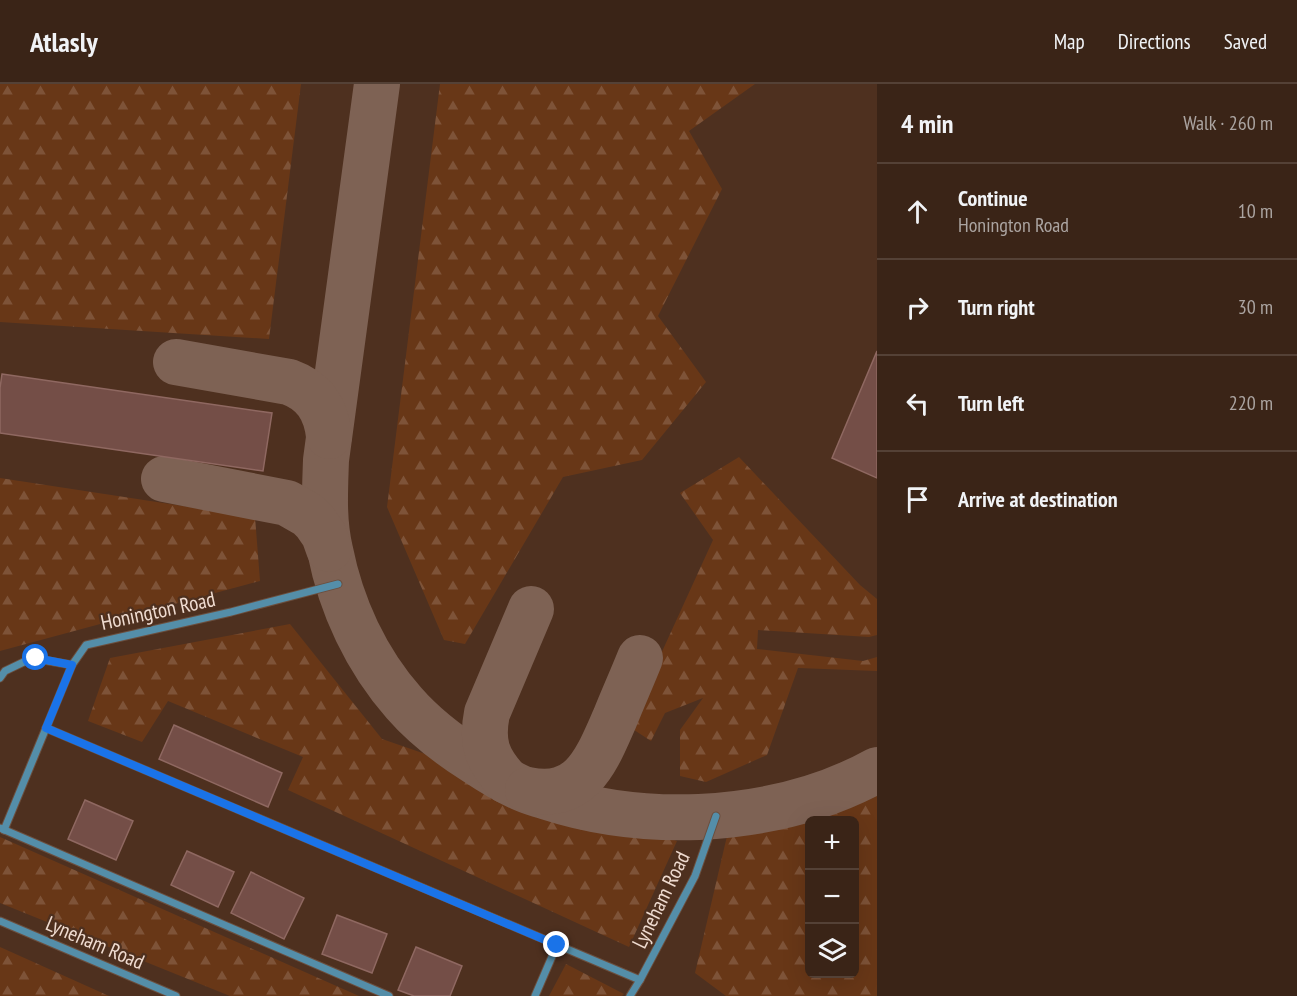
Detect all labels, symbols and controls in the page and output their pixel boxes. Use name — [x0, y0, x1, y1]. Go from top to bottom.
text: Atlasly — [30, 23, 98, 60]
text: Map — [1054, 28, 1085, 55]
text: Directions — [1118, 28, 1191, 55]
text: Saved — [1224, 28, 1267, 55]
text: 4 min — [901, 107, 954, 140]
text: Walk · 260 m — [1183, 110, 1273, 136]
text: Continue — [958, 184, 1028, 212]
icon: ahead — [901, 195, 934, 228]
text: 10 m — [1238, 198, 1273, 224]
text: Honington Road — [958, 212, 1069, 238]
icon: right — [901, 291, 934, 324]
text: Turn right — [958, 293, 1035, 321]
text: 30 m — [1238, 294, 1273, 320]
icon: left — [901, 387, 934, 420]
text: Turn left — [958, 389, 1024, 417]
text: 220 m — [1229, 390, 1273, 416]
icon: arrive — [901, 483, 934, 516]
text: Arrive at destination — [958, 485, 1118, 513]
street label: Honington Road — [98, 585, 218, 636]
route start — [22, 644, 48, 670]
map controls — [805, 816, 859, 978]
button: + — [805, 816, 859, 870]
street label: Lyneham Road — [626, 847, 696, 953]
button: − — [805, 870, 859, 924]
street label: Lyneham Road — [42, 910, 149, 975]
button: layers — [805, 924, 859, 978]
route end — [543, 931, 569, 957]

